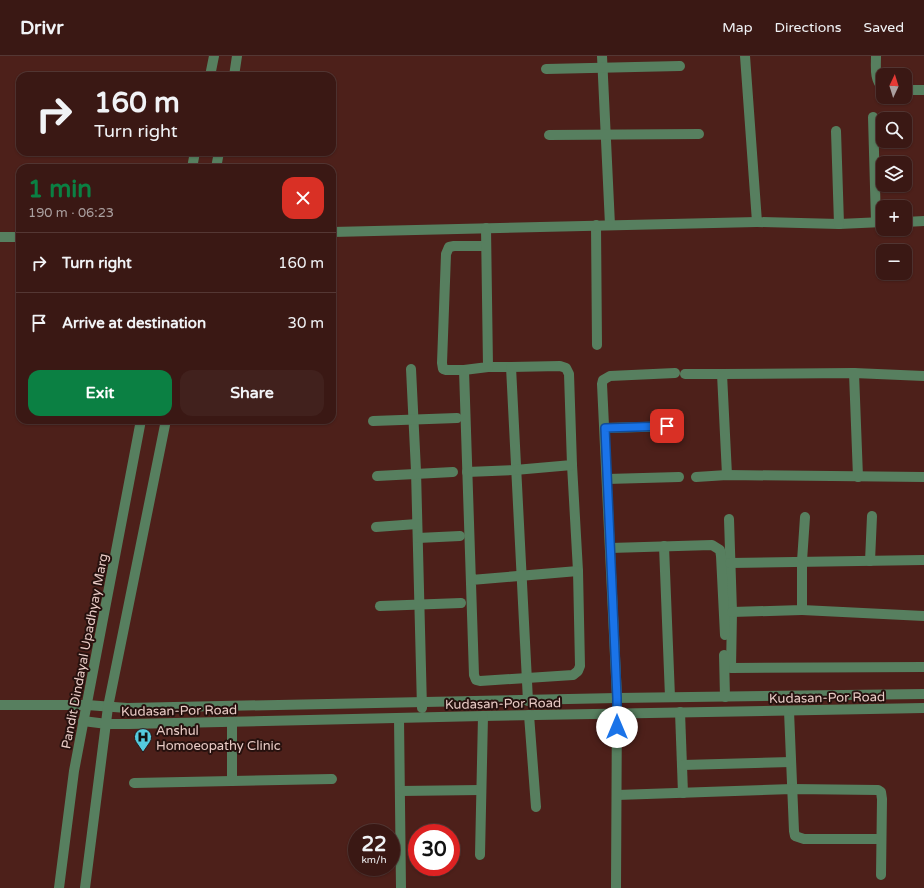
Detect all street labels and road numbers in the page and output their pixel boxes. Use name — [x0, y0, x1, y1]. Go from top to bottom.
street label: Pandit Dindayal Upadhyay Marg — [58, 552, 112, 750]
street label: Kudasan-Por Road — [769, 689, 885, 707]
street label: Kudasan-Por Road — [445, 695, 561, 713]
street label: Kudasan-Por Road — [121, 702, 237, 720]

